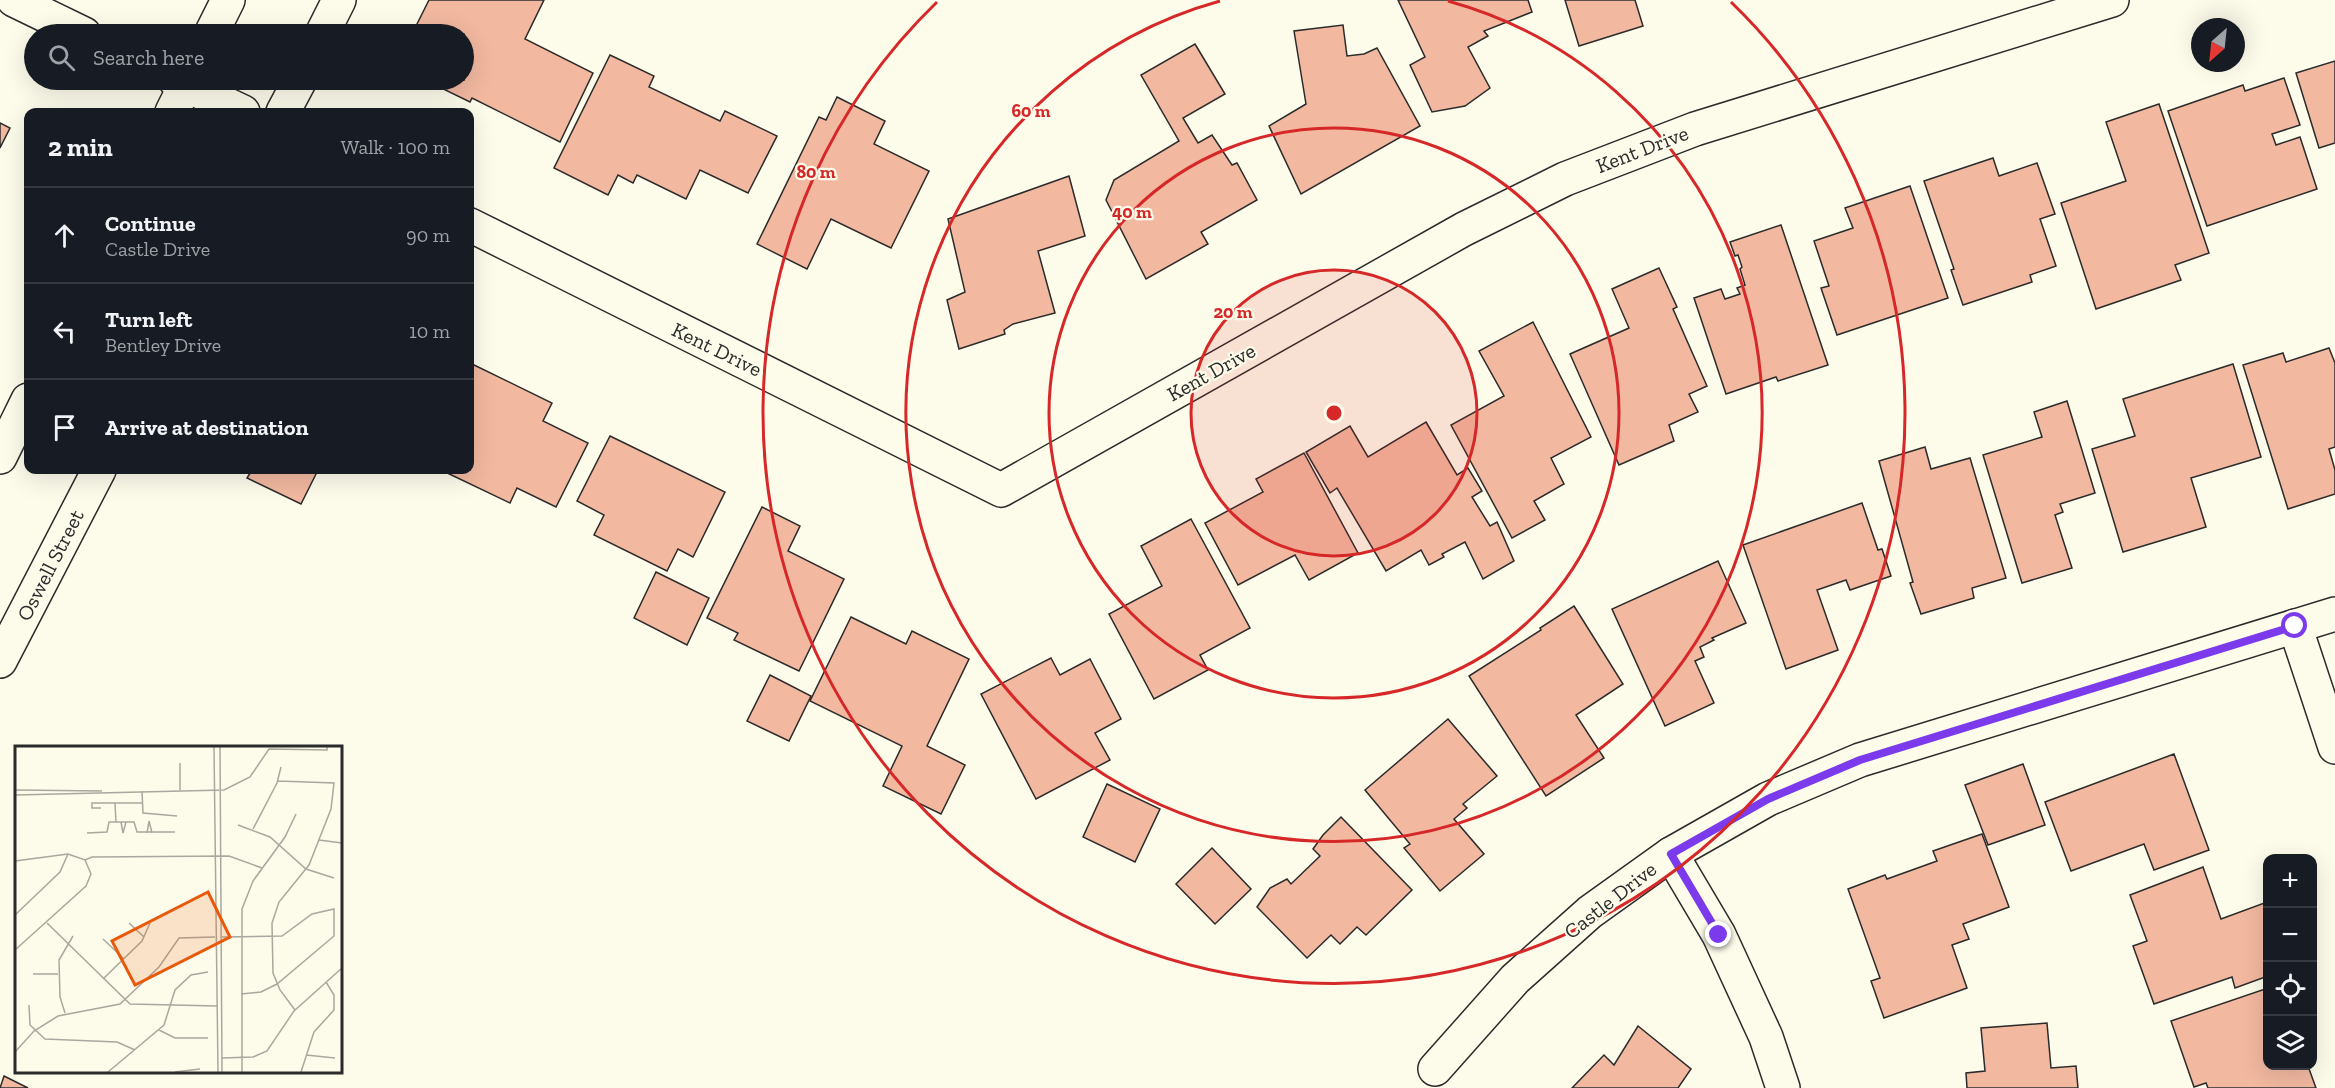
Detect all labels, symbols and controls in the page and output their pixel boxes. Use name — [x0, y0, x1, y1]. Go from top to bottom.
north arrow — [2191, 18, 2245, 72]
search box — [24, 24, 474, 90]
icon: search — [45, 41, 78, 74]
text: Search here — [93, 44, 204, 71]
text: 60 m — [1011, 100, 1051, 122]
street label: Kent Drive — [1592, 120, 1692, 178]
text: 2 min — [48, 131, 113, 163]
text: Walk · 100 m — [341, 135, 450, 159]
text: 80 m — [796, 161, 836, 183]
text: 40 m — [1112, 201, 1152, 223]
text: Continue — [105, 210, 196, 237]
icon: ahead — [48, 219, 81, 252]
text: 90 m — [406, 223, 450, 247]
text: Castle Drive — [105, 237, 210, 261]
text: 20 m — [1213, 301, 1253, 323]
text: Turn left — [105, 306, 192, 333]
icon: left — [48, 315, 81, 348]
street label: Kent Drive — [668, 317, 766, 382]
text: 10 m — [409, 319, 450, 343]
text: Bentley Drive — [105, 333, 221, 357]
street label: Kent Drive — [1163, 338, 1260, 406]
centre of rings — [1324, 403, 1344, 423]
icon: arrive — [48, 411, 81, 444]
text: Arrive at destination — [105, 414, 308, 441]
street label: Oswell Street — [11, 505, 89, 625]
route start — [2281, 612, 2307, 638]
inset map — [15, 746, 342, 1073]
map controls — [2263, 854, 2317, 1070]
button: + — [2263, 854, 2317, 908]
street label: Castle Drive — [1559, 856, 1661, 944]
button: − — [2263, 908, 2317, 962]
route end — [1705, 921, 1731, 947]
button: locate — [2263, 962, 2317, 1016]
button: layers — [2263, 1016, 2317, 1070]

